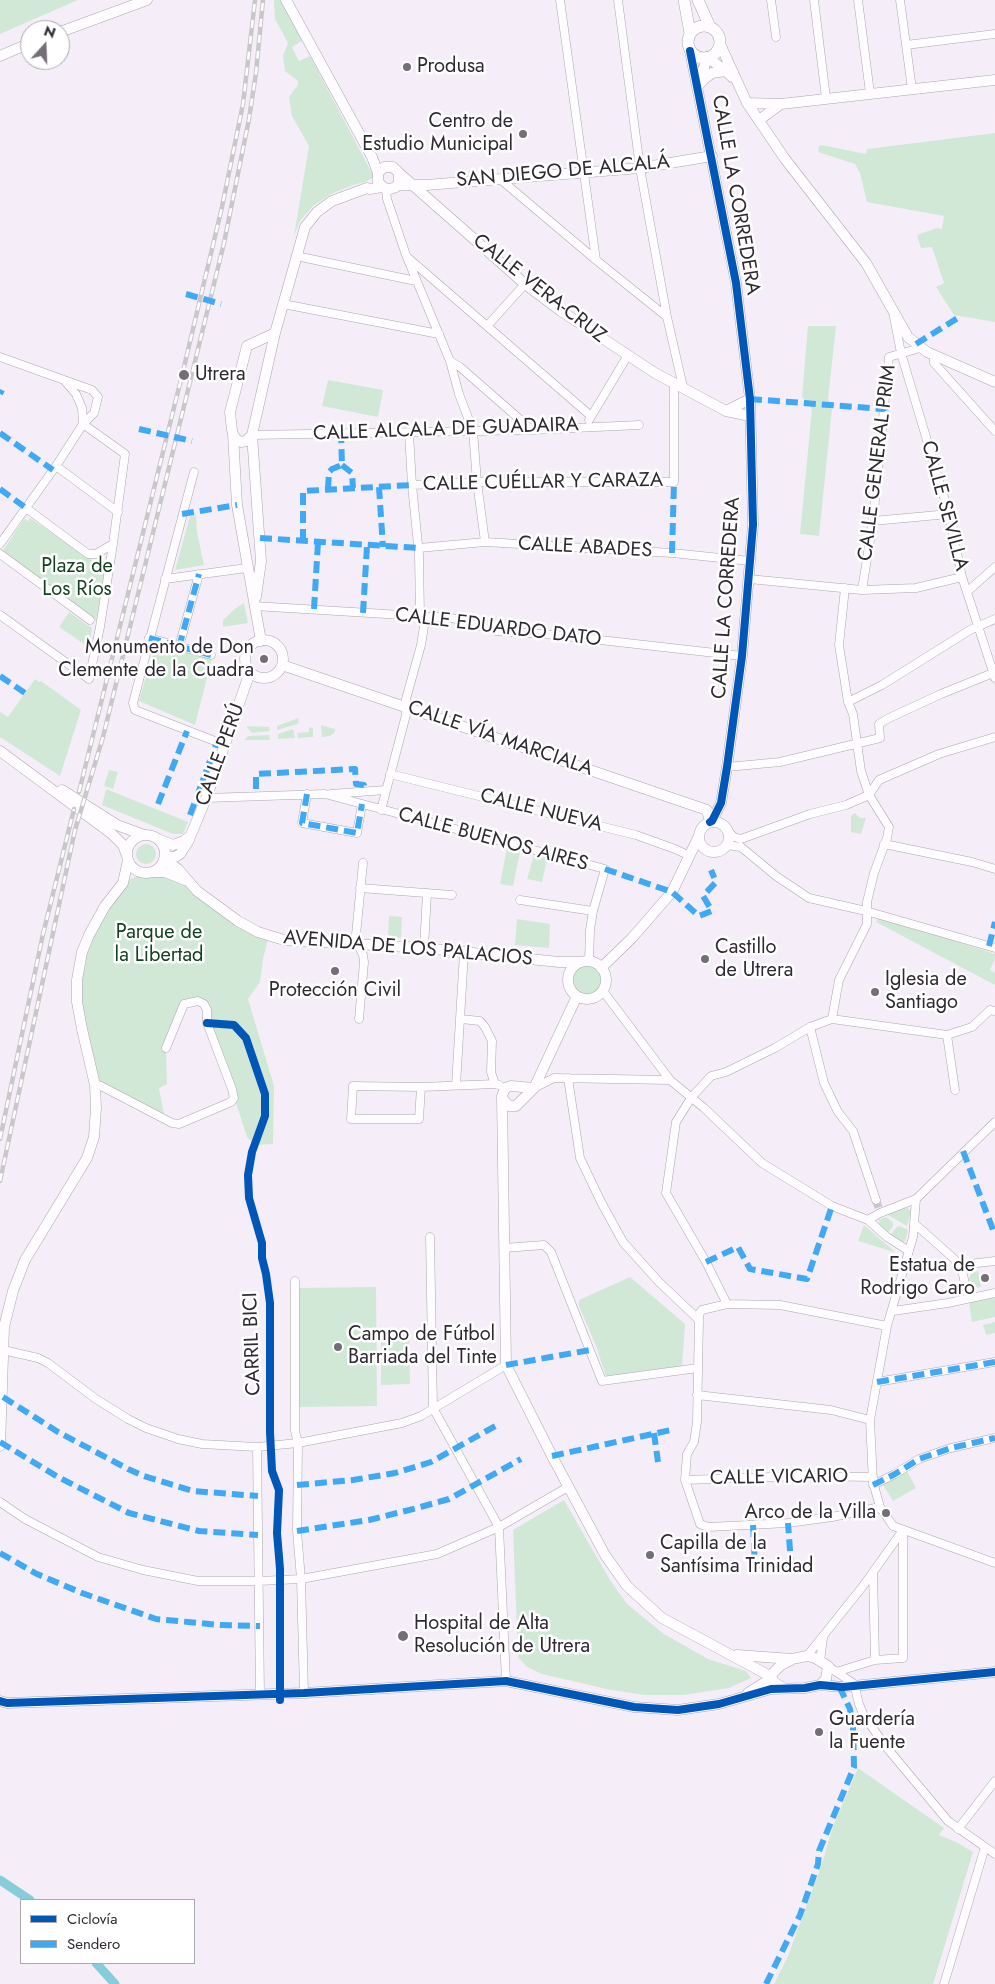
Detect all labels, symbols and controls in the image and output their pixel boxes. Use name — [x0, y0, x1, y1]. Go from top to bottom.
north arrow — [20, 20, 70, 70]
text: N — [41, 21, 58, 43]
place label: Produsa — [417, 55, 485, 79]
marker: Produsa — [401, 61, 413, 73]
street label: CALLE LA CORREDERA — [706, 93, 764, 297]
place label: Centro de Estudio Municipal — [362, 110, 513, 157]
marker: Centro de Estudio Municipal — [517, 128, 529, 140]
street label: SAN DIEGO DE ALCALÁ — [455, 151, 671, 193]
street label: CALLE VERA-CRUZ — [467, 229, 611, 349]
place label: Utrera — [195, 363, 246, 387]
street label: CALLE GENERAL PRIM — [854, 364, 902, 562]
marker: Utrera — [177, 368, 191, 382]
street label: CALLE ALCALA DE GUADAIRA — [313, 413, 579, 447]
street label: CALLE SEVILLA — [915, 438, 973, 574]
street label: CALLE CUÉLLAR Y CARAZA — [423, 469, 663, 497]
street label: CALLE LA CORREDERA — [708, 496, 746, 700]
street label: CALLE ABADES — [517, 532, 653, 564]
park label: Plaza de Los Ríos — [41, 555, 113, 602]
street label: CALLE EDUARDO DATO — [394, 603, 602, 653]
place label: Monumento de Don Clemente de la Cuadra — [58, 636, 254, 683]
marker: Monumento de Don Clemente de la Cuadra — [258, 653, 270, 665]
street label: CALLE VÍA MARCIALA — [404, 696, 596, 782]
street label: CALLE PERÚ — [191, 700, 251, 810]
street label: CALLE NUEVA — [477, 784, 605, 838]
street label: CALLE BUENOS AIRES — [395, 803, 591, 877]
park label: Parque de la Libertad — [115, 921, 203, 968]
street label: AVENIDA DE LOS PALACIOS — [282, 926, 534, 972]
place label: Castillo de Utrera — [715, 936, 793, 983]
marker: Castillo de Utrera — [699, 953, 711, 965]
marker: Protección Civil — [329, 965, 341, 977]
place label: Iglesia de Santiago — [885, 968, 967, 1015]
place label: Protección Civil — [269, 979, 401, 1003]
marker: Iglesia de Santiago — [869, 986, 881, 998]
place label: Estatua de Rodrigo Caro — [860, 1254, 975, 1301]
marker: Estatua de Rodrigo Caro — [979, 1272, 991, 1284]
street label: CARRIL BICI — [239, 1292, 267, 1396]
place label: Campo de Fútbol Barriada del Tinte — [348, 1323, 497, 1370]
marker: Campo de Fútbol Barriada del Tinte — [332, 1341, 344, 1353]
street label: CALLE VICARIO — [710, 1465, 848, 1491]
place label: Arco de la Villa — [745, 1501, 876, 1525]
marker: Arco de la Villa — [880, 1507, 892, 1519]
place label: Capilla de la Santísima Trinidad — [660, 1532, 813, 1579]
marker: Capilla de la Santísima Trinidad — [644, 1549, 656, 1561]
place label: Hospital de Alta Resolución de Utrera — [414, 1612, 590, 1659]
marker: Hospital de Alta Resolución de Utrera — [396, 1629, 410, 1643]
place label: Guardería la Fuente — [829, 1708, 915, 1755]
marker: Guardería la Fuente — [813, 1726, 825, 1738]
legend — [20, 1899, 195, 1964]
text: Ciclovía — [67, 1908, 117, 1930]
text: Sendero — [67, 1933, 120, 1955]

